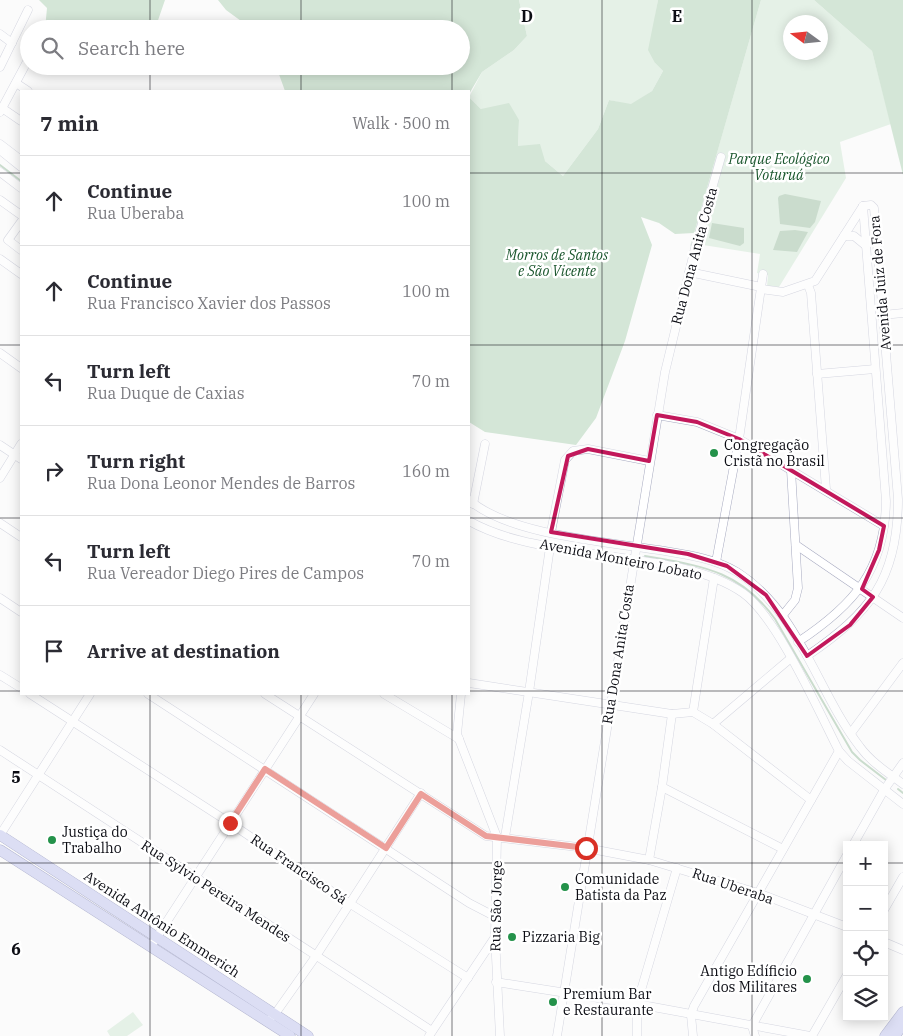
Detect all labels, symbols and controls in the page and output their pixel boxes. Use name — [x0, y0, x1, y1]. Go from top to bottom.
text: D — [521, 6, 533, 26]
text: E — [672, 6, 682, 26]
north arrow — [783, 15, 828, 60]
search box — [20, 20, 470, 75]
icon: search — [38, 34, 66, 62]
text: Search here — [78, 36, 185, 60]
text: 7 min — [40, 109, 99, 137]
text: Walk · 500 m — [352, 113, 450, 133]
park label: Parque Ecológico Voturuá — [727, 150, 830, 184]
text: Continue — [87, 179, 172, 203]
street label: Rua Dona Anita Costa — [667, 185, 721, 327]
icon: ahead — [40, 187, 68, 215]
text: 100 m — [402, 191, 450, 211]
text: Rua Uberaba — [87, 203, 184, 223]
street label: Avenida Juiz de Fora — [865, 214, 895, 351]
park label: Morros de Santos e São Vicente — [505, 246, 609, 280]
text: Continue — [87, 269, 172, 293]
icon: ahead — [40, 277, 68, 305]
text: 100 m — [402, 281, 450, 301]
text: Rua Francisco Xavier dos Passos — [87, 293, 331, 313]
text: Turn left — [87, 359, 170, 383]
icon: left — [40, 367, 68, 395]
text: 70 m — [412, 371, 450, 391]
text: Rua Duque de Caxias — [87, 383, 245, 403]
place label: Congregação Cristã no Brasil — [724, 436, 825, 470]
marker: Congregação Cristã no Brasil — [708, 447, 720, 459]
text: Turn right — [87, 449, 185, 473]
icon: right — [40, 457, 68, 485]
text: 160 m — [402, 461, 450, 481]
text: Rua Dona Leonor Mendes de Barros — [87, 473, 355, 493]
street label: Avenida Monteiro Lobato — [538, 534, 704, 584]
text: Turn left — [87, 539, 170, 563]
icon: left — [40, 547, 68, 575]
text: 70 m — [412, 551, 450, 571]
text: Rua Vereador Diego Pires de Campos — [87, 563, 364, 583]
street label: Rua Dona Anita Costa — [598, 582, 638, 725]
icon: arrive — [40, 637, 68, 665]
text: Arrive at destination — [87, 639, 280, 663]
text: 5 — [11, 767, 21, 787]
route end — [219, 812, 242, 835]
place label: Justiça do Trabalho — [62, 823, 128, 857]
street label: Rua Francisco Sá — [247, 830, 351, 908]
marker: Justiça do Trabalho — [46, 834, 58, 846]
street label: Rua Sylvio Pereira Mendes — [138, 836, 294, 946]
route start — [575, 837, 598, 860]
map controls — [843, 841, 888, 1021]
button: + — [843, 841, 888, 886]
street label: Rua São Jorge — [486, 860, 506, 952]
street label: Rua Uberaba — [690, 864, 776, 908]
street label: Avenida Antônio Emmerich — [81, 867, 244, 981]
place label: Comunidade Batista da Paz — [575, 870, 667, 904]
marker: Comunidade Batista da Paz — [559, 881, 571, 893]
button: − — [843, 886, 888, 931]
place label: Pizzaria Big — [522, 928, 600, 946]
marker: Pizzaria Big — [506, 931, 518, 943]
button: locate — [843, 931, 888, 976]
text: 6 — [11, 939, 21, 959]
place label: Antigo Edíficio dos Militares — [700, 962, 797, 996]
marker: Antigo Edíficio dos Militares — [801, 973, 813, 985]
button: layers — [843, 976, 888, 1021]
place label: Premium Bar e Restaurante — [563, 985, 654, 1019]
marker: Premium Bar e Restaurante — [547, 996, 559, 1008]

